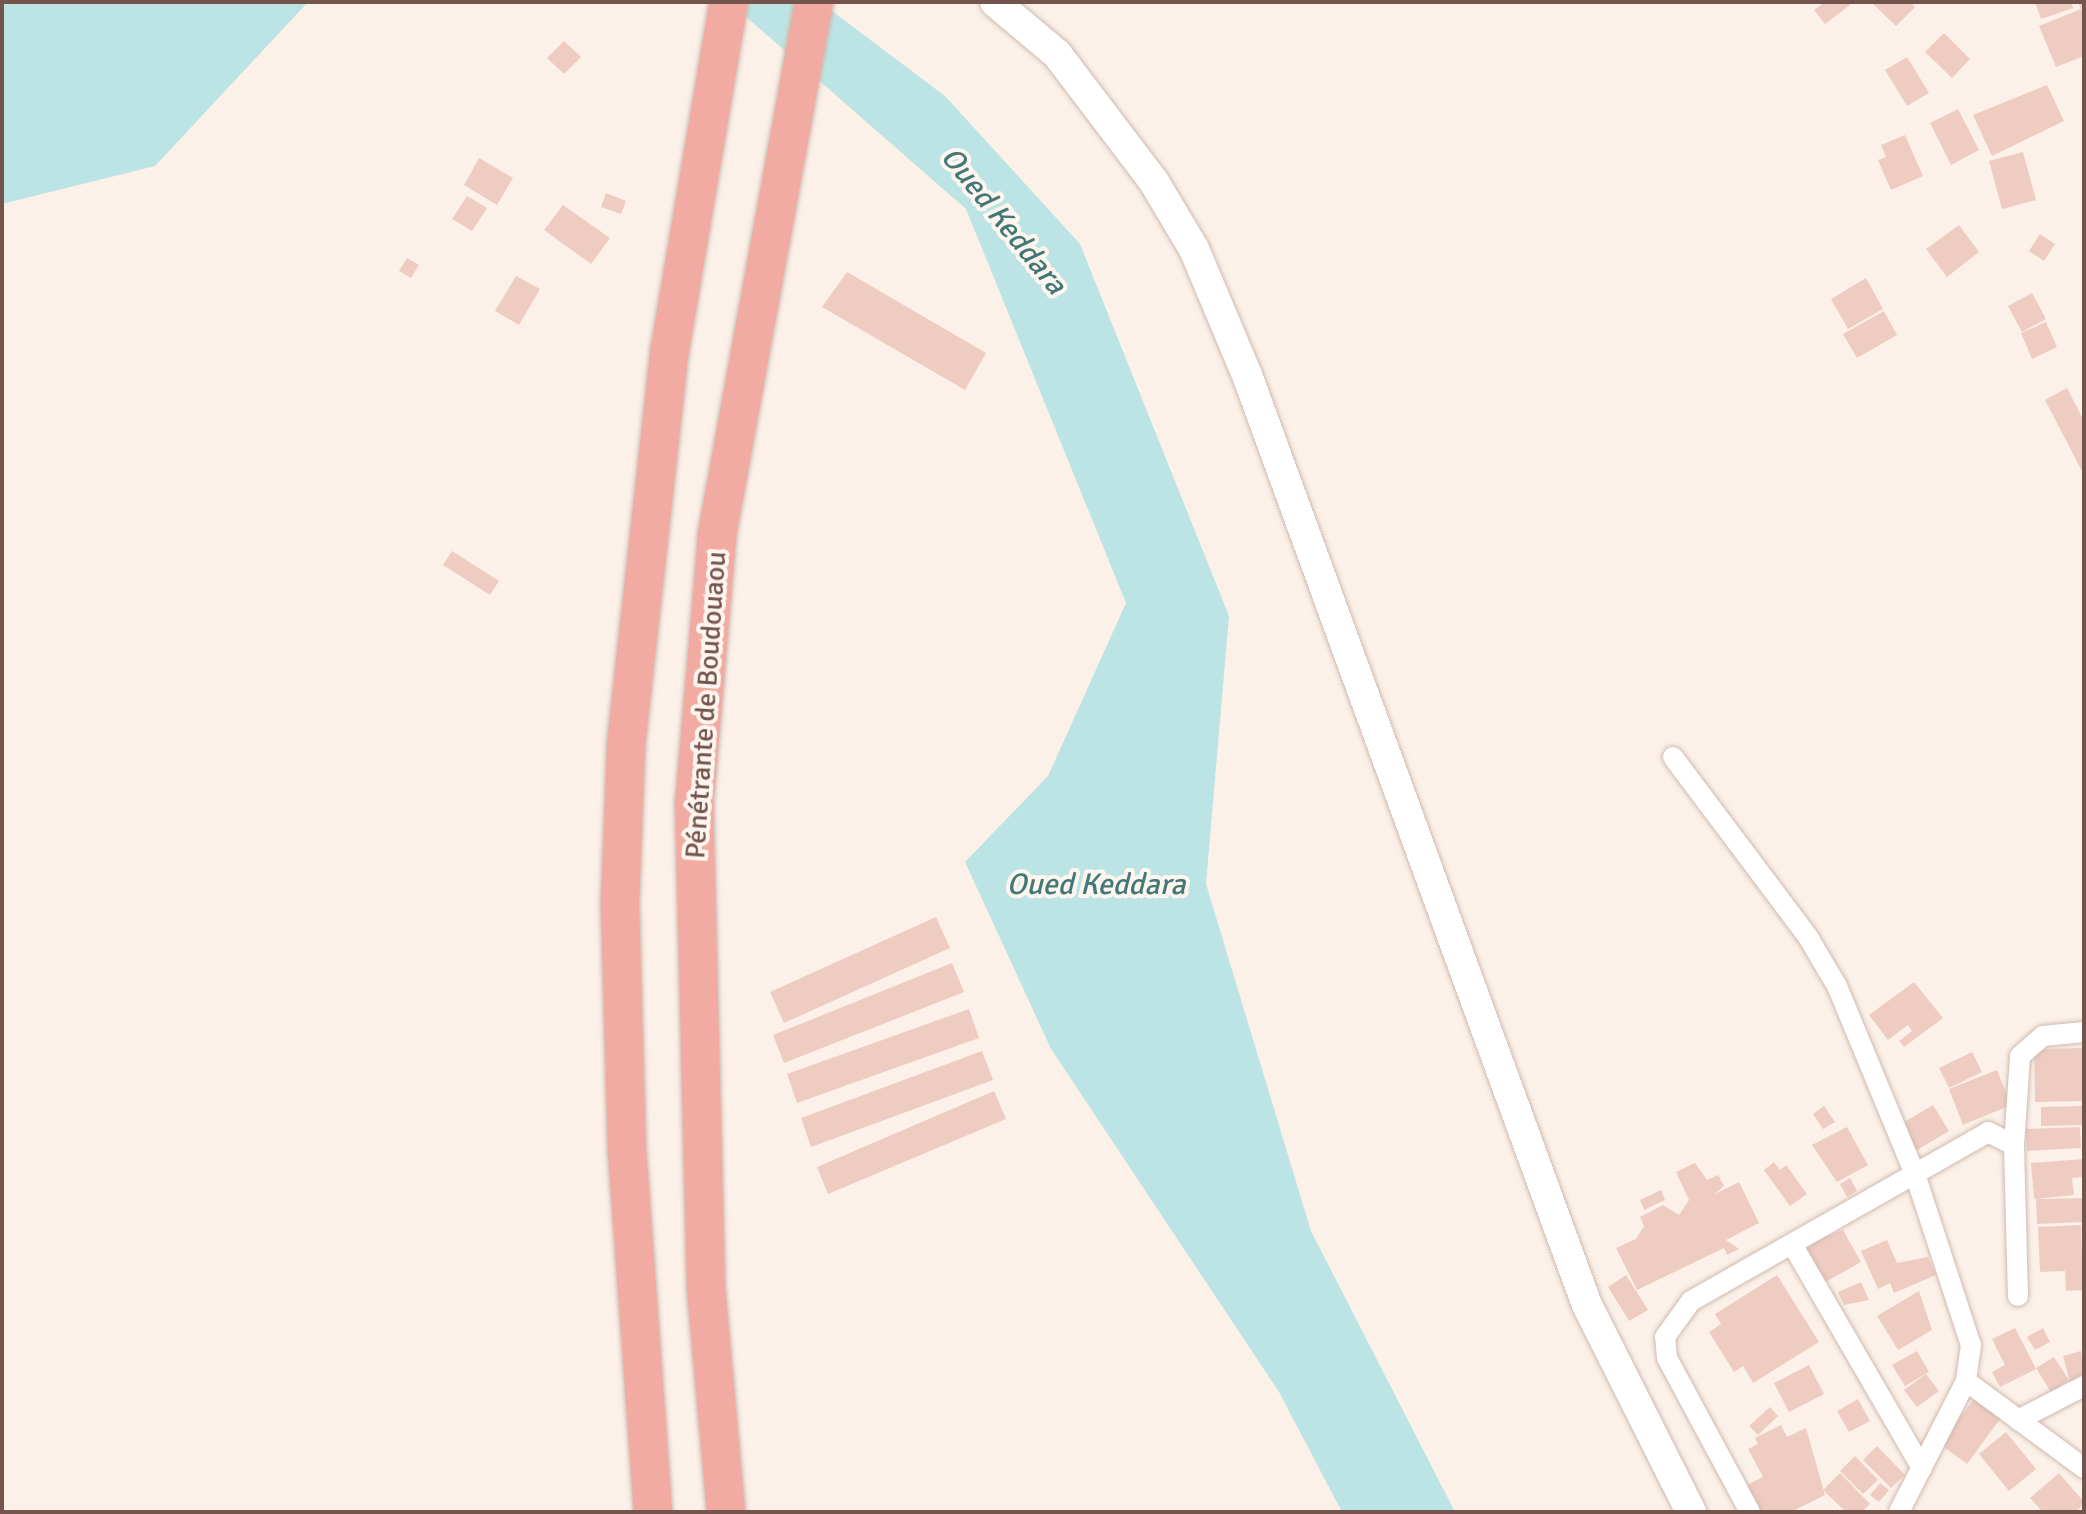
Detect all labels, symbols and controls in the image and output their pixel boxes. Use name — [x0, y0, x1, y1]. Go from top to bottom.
water label: Oued Keddara — [933, 140, 1073, 302]
street label: Pénétrante de Boudouaou — [678, 550, 734, 860]
water label: Oued Keddara — [1006, 867, 1186, 903]

